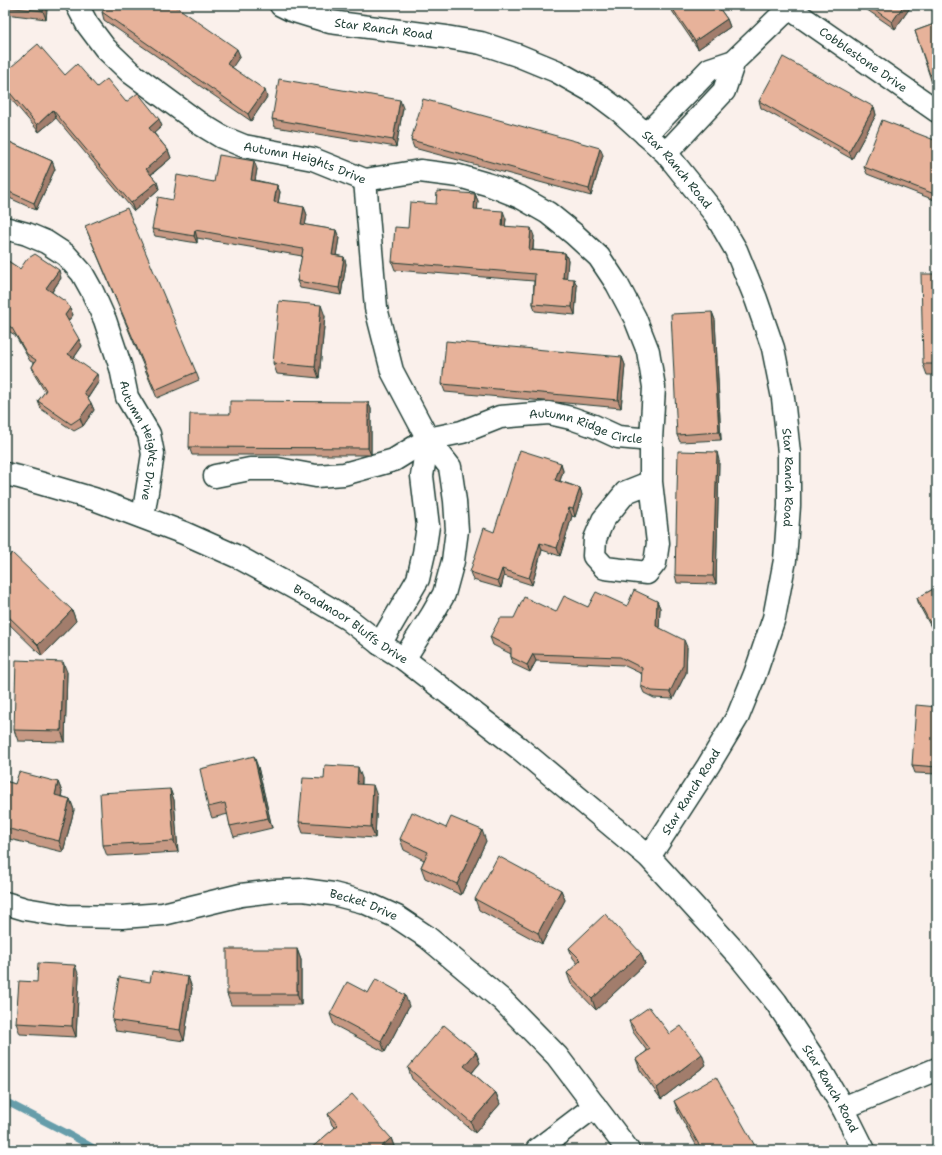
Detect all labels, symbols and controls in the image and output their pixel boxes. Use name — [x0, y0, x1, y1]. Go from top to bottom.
street label: Star Ranch Road — [333, 15, 434, 43]
street label: Cobblestone Drive — [816, 23, 911, 96]
street label: Star Ranch Road — [638, 127, 716, 212]
street label: Autumn Heights Drive — [242, 138, 369, 188]
street label: Autumn Heights Drive — [116, 379, 161, 502]
street label: Autumn Ridge Circle — [528, 405, 644, 447]
street label: Star Ranch Road — [778, 427, 797, 528]
street label: Broadmoor Bluffs Drive — [290, 581, 411, 668]
street label: Star Ranch Road — [658, 745, 724, 838]
street label: Becket Drive — [328, 885, 401, 924]
street label: Star Ranch Road — [799, 1041, 862, 1135]

